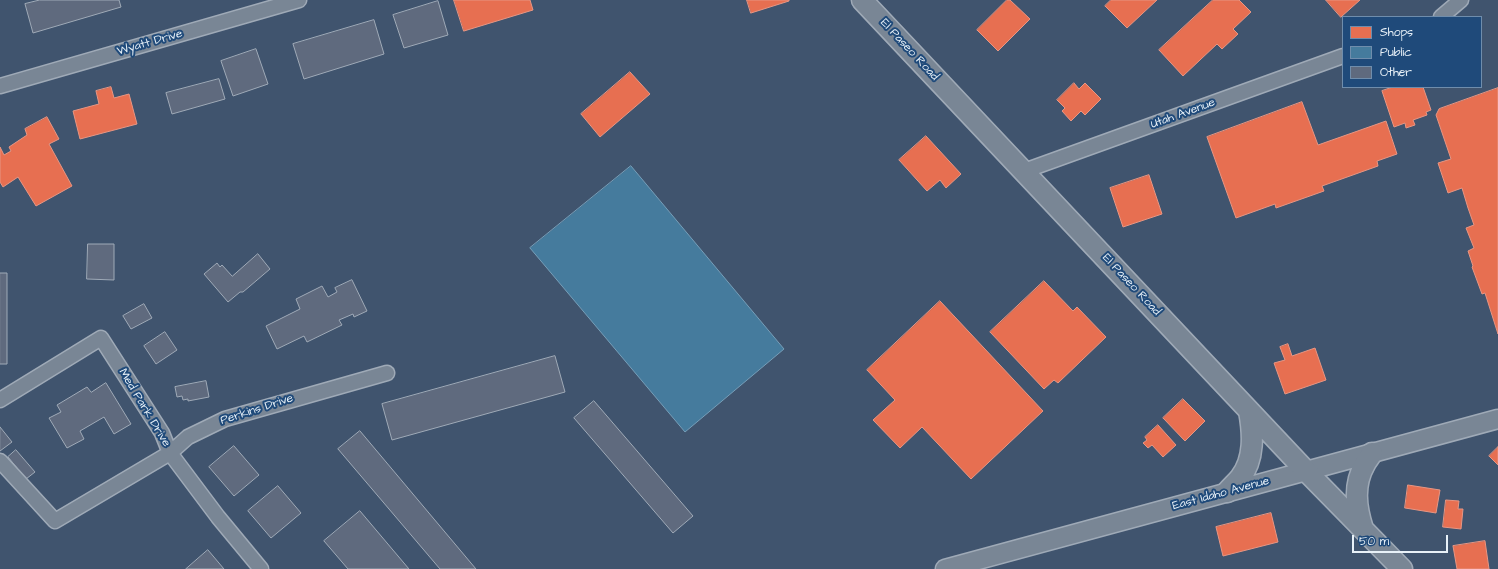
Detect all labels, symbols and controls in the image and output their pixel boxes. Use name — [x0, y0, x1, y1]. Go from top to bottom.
street label: El Paseo Road — [877, 16, 941, 84]
legend — [1342, 16, 1482, 88]
text: Shops — [1380, 24, 1413, 41]
street label: Wyatt Drive — [116, 27, 184, 59]
text: Public — [1380, 44, 1412, 61]
text: Other — [1380, 64, 1412, 81]
street label: Utah Avenue — [1149, 96, 1217, 132]
street label: El Paseo Road — [1099, 251, 1163, 319]
street label: Med Park Drive — [115, 366, 173, 450]
street label: Perkins Drive — [219, 391, 295, 429]
street label: East Idaho Avenue — [1171, 474, 1271, 514]
scale bar — [1354, 527, 1450, 553]
text: 50 m — [1359, 533, 1389, 550]

